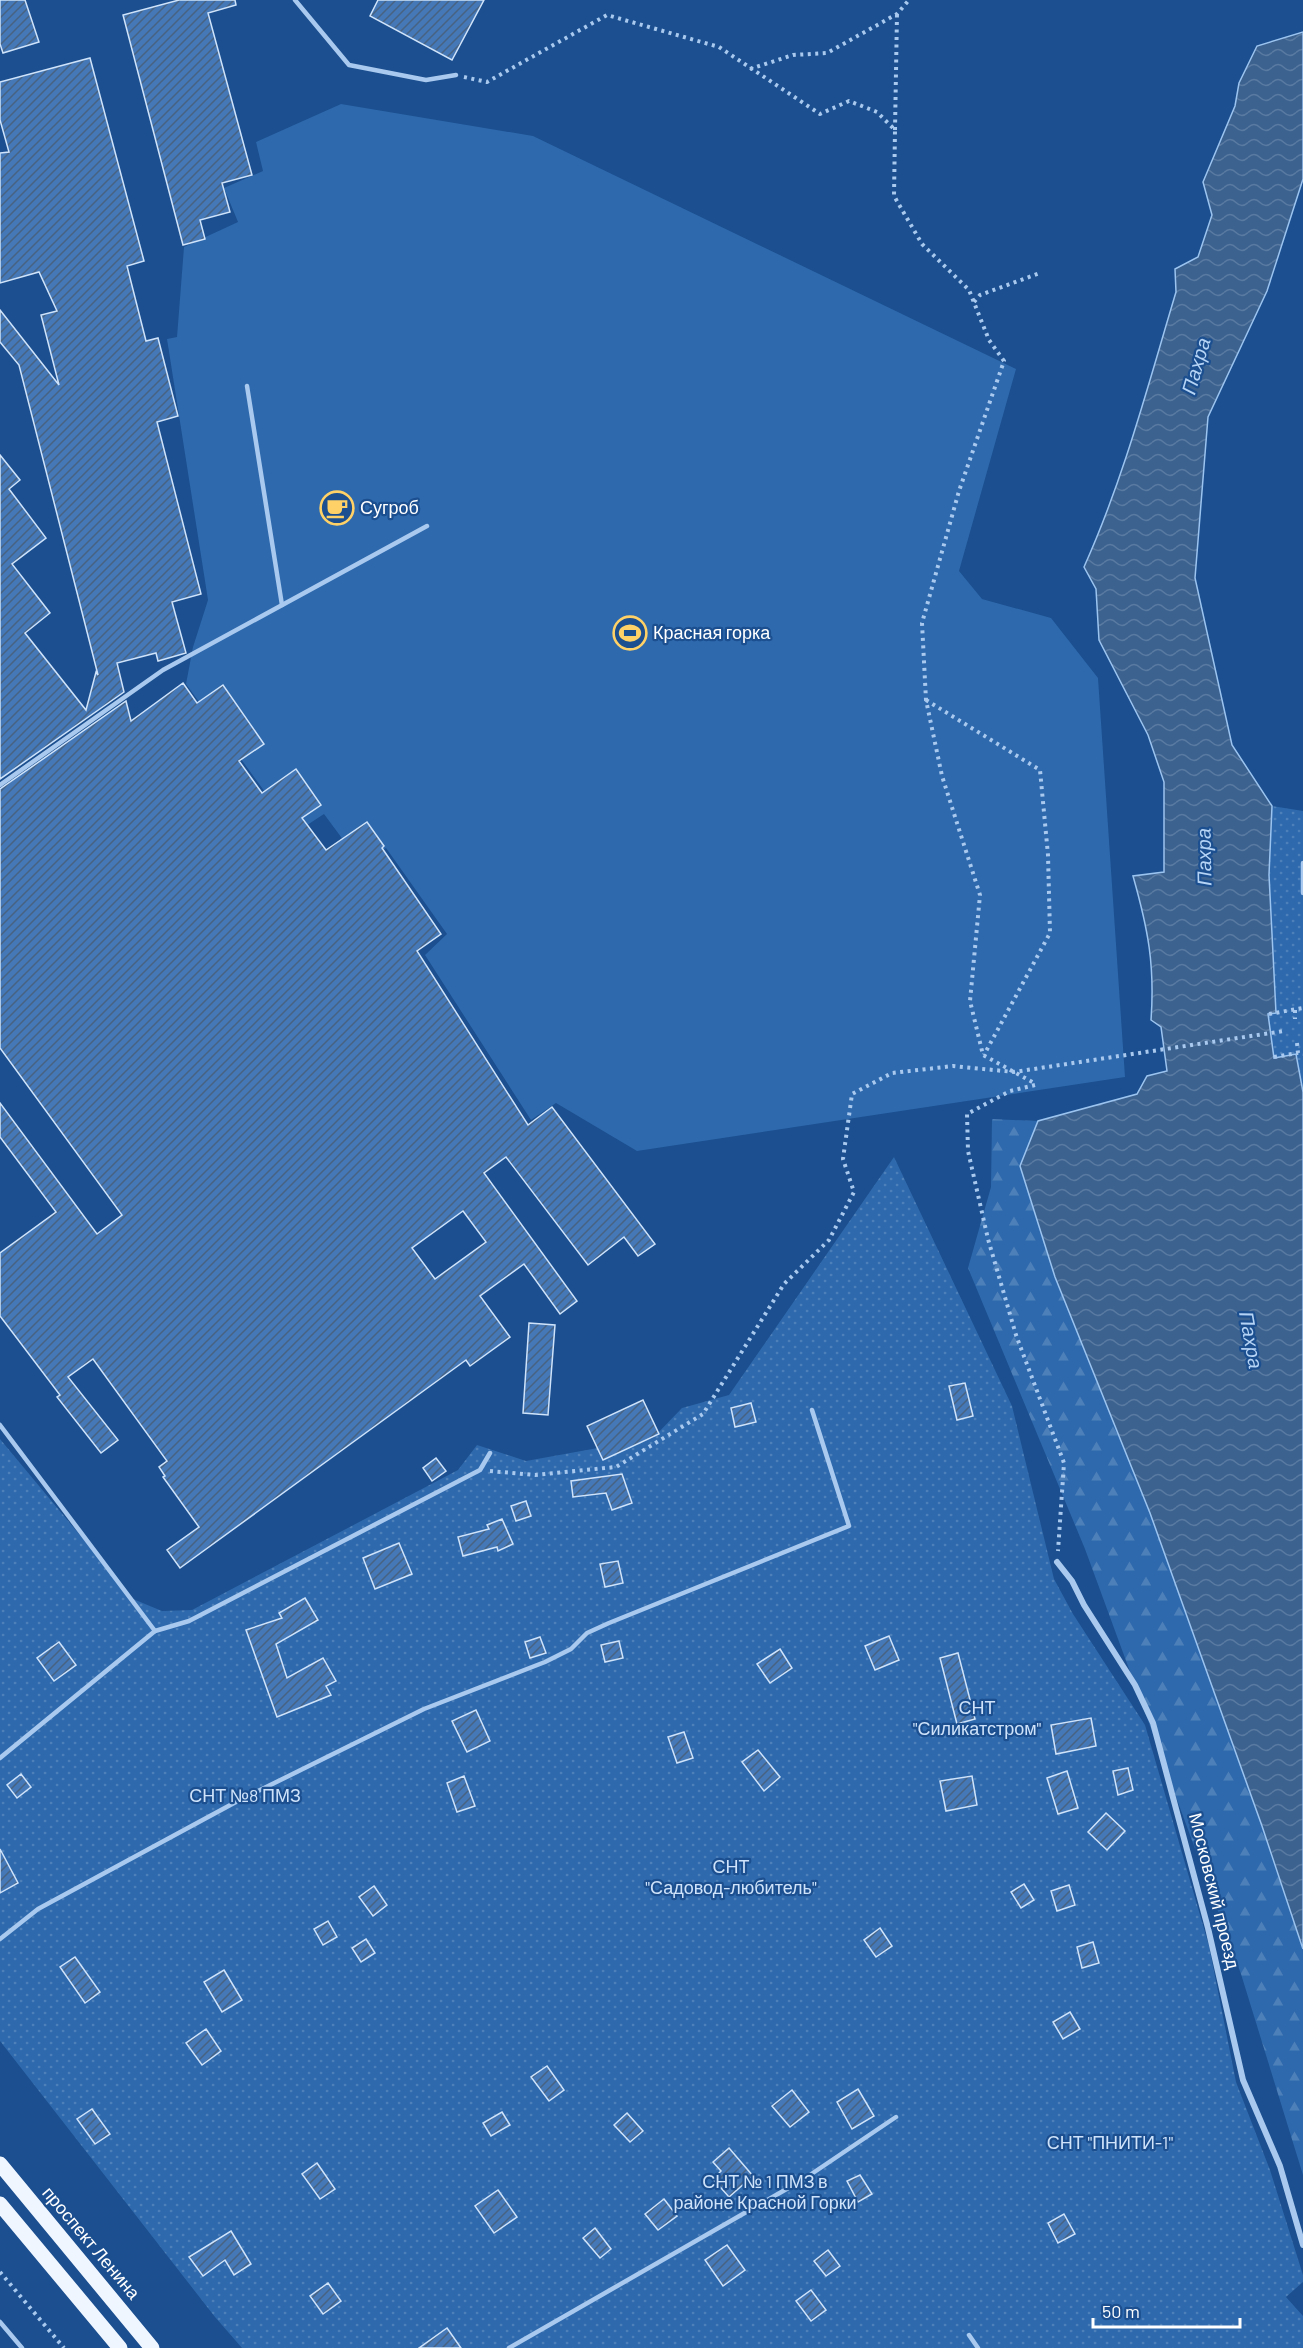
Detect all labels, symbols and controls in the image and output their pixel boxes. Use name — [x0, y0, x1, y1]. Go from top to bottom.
water label: Пахра — [1176, 335, 1215, 397]
cafe icon: Сугроб — [319, 490, 355, 526]
place label: Сугроб — [360, 496, 419, 518]
sports icon: Красная горка — [612, 615, 648, 651]
place label: Красная горка — [653, 621, 771, 643]
water label: Пахра — [1190, 828, 1216, 886]
water label: Пахра — [1235, 1309, 1269, 1370]
park label: СНТ "Силикатстром" — [913, 1696, 1042, 1739]
park label: СНТ №8 ПМЗ — [189, 1784, 301, 1806]
street label: Московский проезд — [1185, 1810, 1245, 1972]
park label: СНТ "Садовод-любитель" — [645, 1855, 817, 1898]
park label: СНТ "ПНИТИ-1" — [1047, 2131, 1173, 2153]
park label: СНТ № 1 ПМЗ в районе Красной Горки — [673, 2170, 857, 2213]
street label: проспект Ленина — [38, 2182, 146, 2304]
scale bar — [1093, 2291, 1240, 2329]
text: 50 m — [1102, 2300, 1140, 2322]

